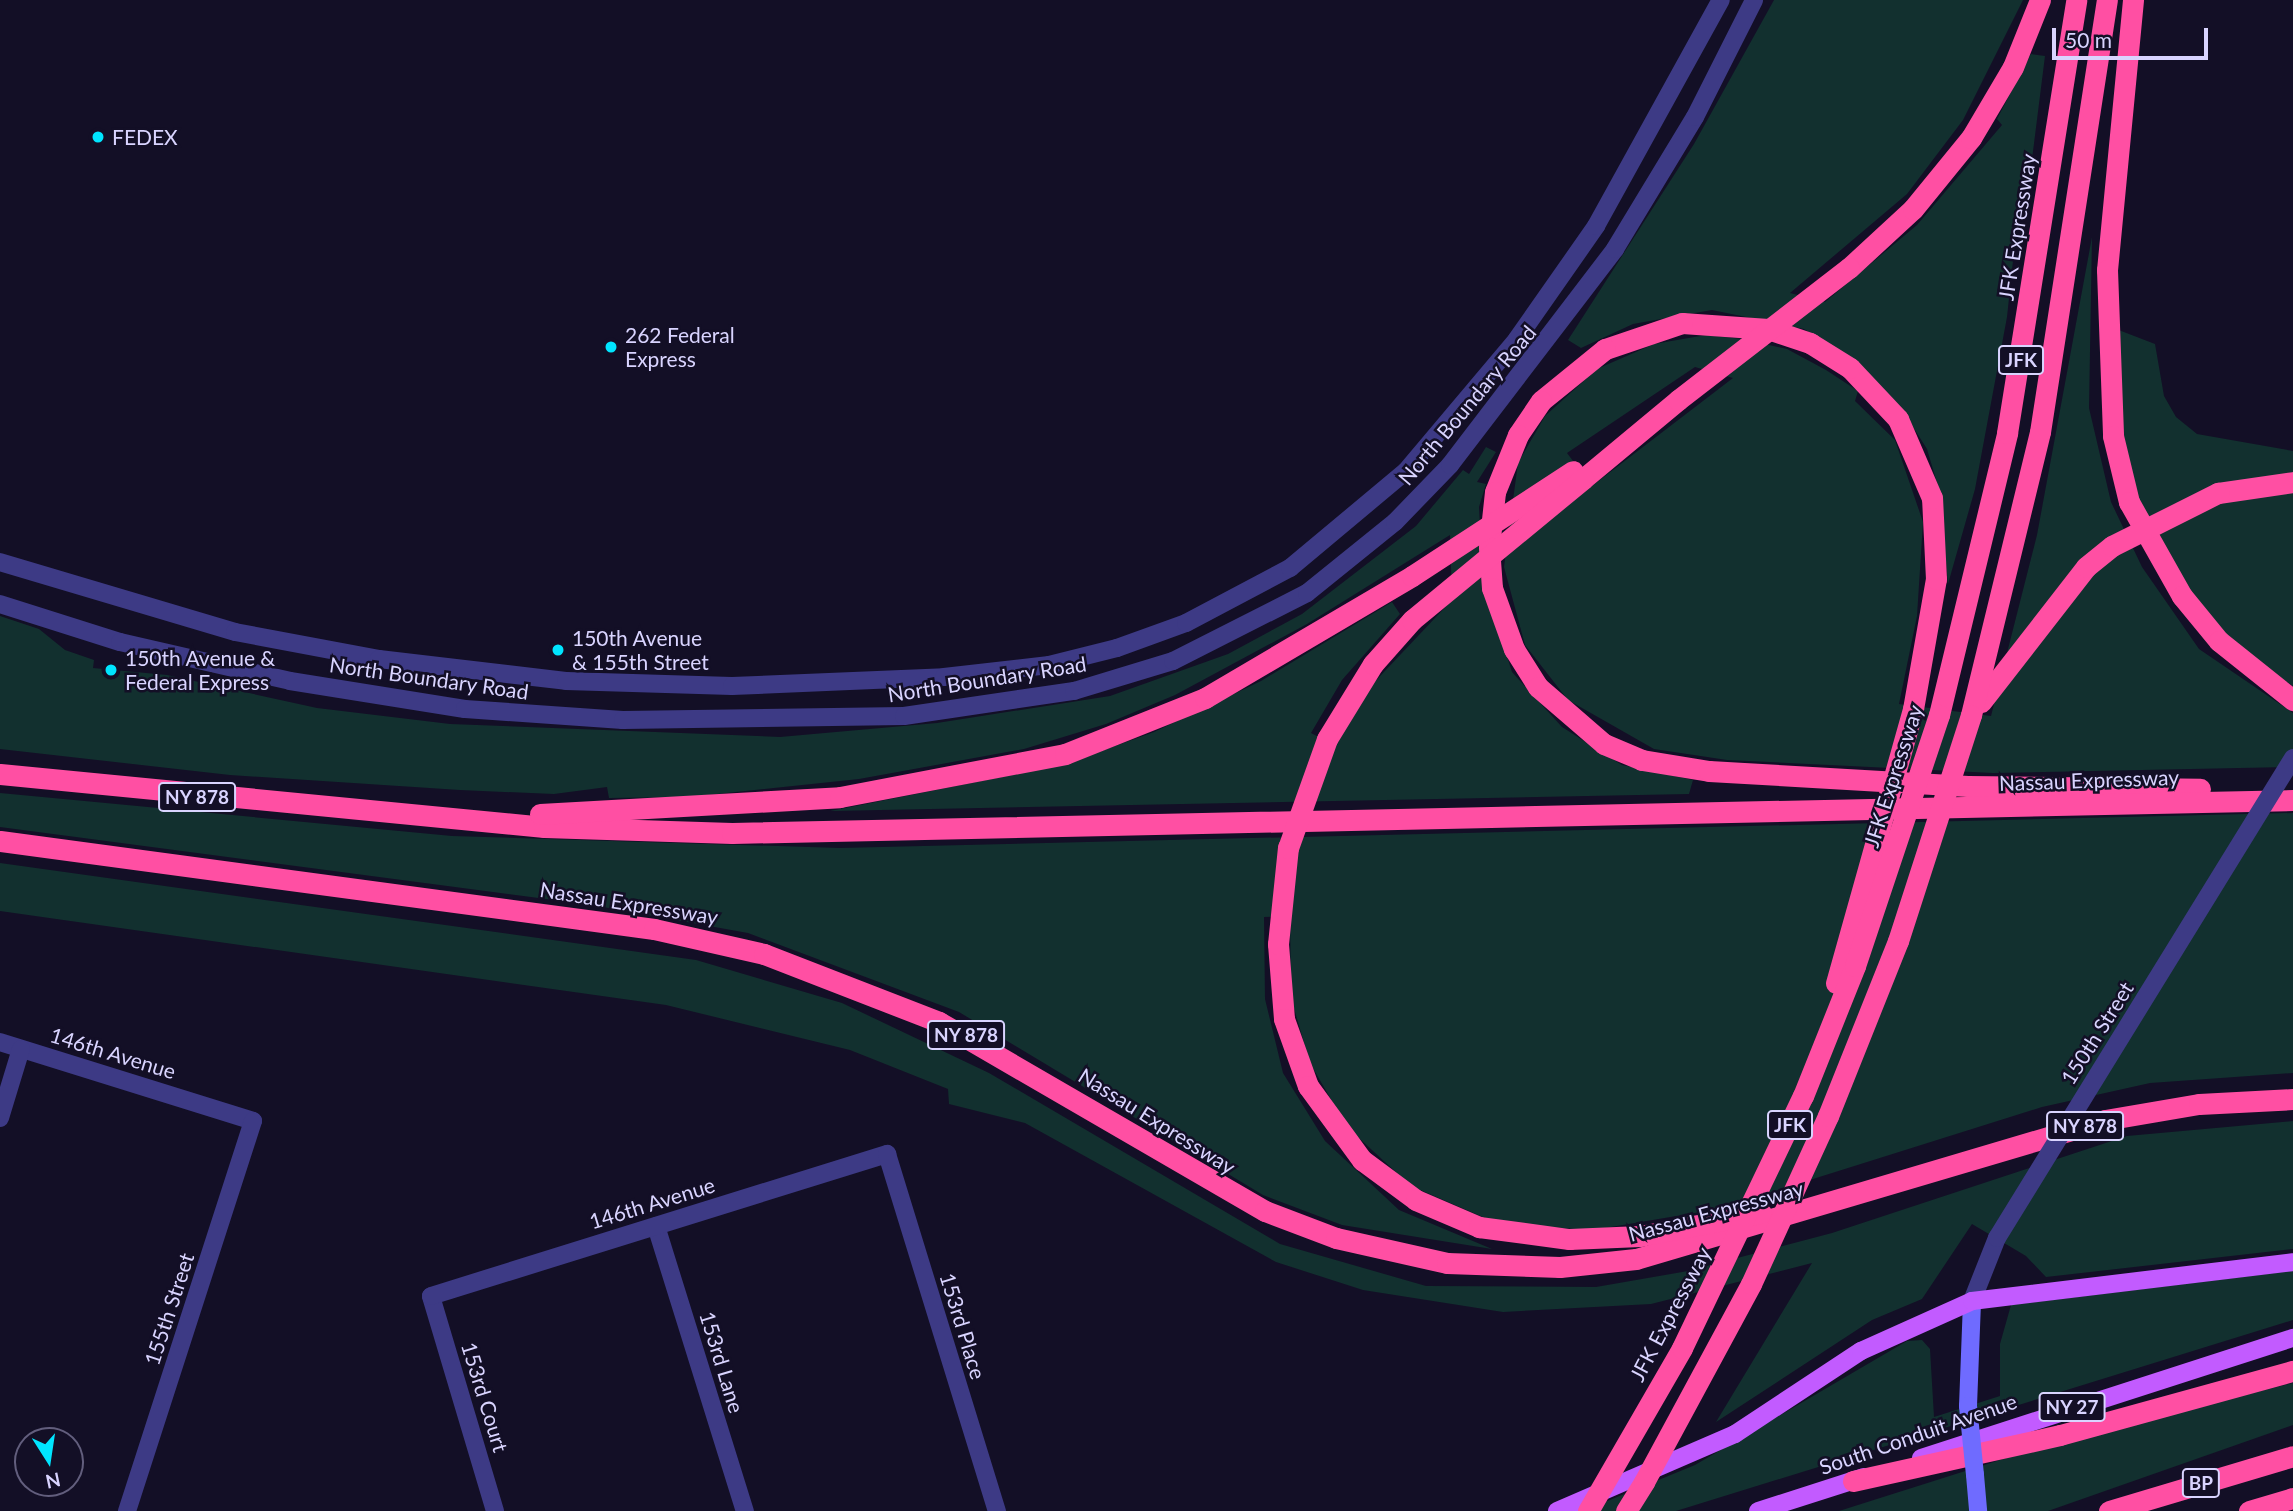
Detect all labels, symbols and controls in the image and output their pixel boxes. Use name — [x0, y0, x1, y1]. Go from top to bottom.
scale bar — [2055, 14, 2211, 58]
text: 50 m — [2065, 27, 2112, 52]
place label: FEDEX — [112, 124, 178, 150]
marker: FEDEX — [90, 129, 106, 145]
street label: JFK Expressway — [1993, 152, 2041, 302]
street label: North Boundary Road — [1393, 320, 1541, 490]
place label: 262 Federal Express — [625, 322, 735, 372]
marker: 262 Federal Express — [603, 339, 619, 355]
road number: JFK — [1996, 344, 2046, 376]
place label: 150th Avenue & 155th Street — [572, 625, 709, 675]
marker: 150th Avenue & 155th Street — [550, 642, 566, 658]
place label: 150th Avenue & Federal Express — [125, 645, 276, 695]
street label: North Boundary Road — [886, 651, 1088, 707]
street label: North Boundary Road — [328, 652, 530, 704]
marker: 150th Avenue & Federal Express — [103, 662, 119, 678]
street label: JFK Expressway — [1858, 702, 1928, 850]
street label: Nassau Expressway — [1999, 764, 2179, 796]
road number: NY 878 — [157, 782, 237, 812]
street label: Nassau Expressway — [538, 876, 720, 930]
street label: 150th Street — [2055, 977, 2139, 1089]
road number: NY 878 — [926, 1020, 1006, 1050]
street label: 146th Avenue — [47, 1022, 179, 1084]
street label: Nassau Expressway — [1074, 1063, 1240, 1179]
road number: JFK — [1766, 1110, 1814, 1140]
road number: NY 878 — [2045, 1110, 2125, 1142]
street label: 146th Avenue — [586, 1172, 718, 1234]
street label: Nassau Expressway — [1626, 1176, 1806, 1246]
street label: JFK Expressway — [1624, 1243, 1716, 1385]
street label: 155th Street — [139, 1250, 199, 1368]
street label: 153rd Place — [935, 1270, 991, 1382]
street label: 153rd Lane — [695, 1308, 749, 1416]
street label: 153rd Court — [456, 1339, 514, 1455]
street label: South Conduit Avenue — [1816, 1388, 2020, 1480]
road number: NY 27 — [2037, 1392, 2107, 1422]
north arrow — [14, 1427, 84, 1497]
text: N — [44, 1468, 63, 1494]
road number: BP — [2182, 1468, 2220, 1498]

